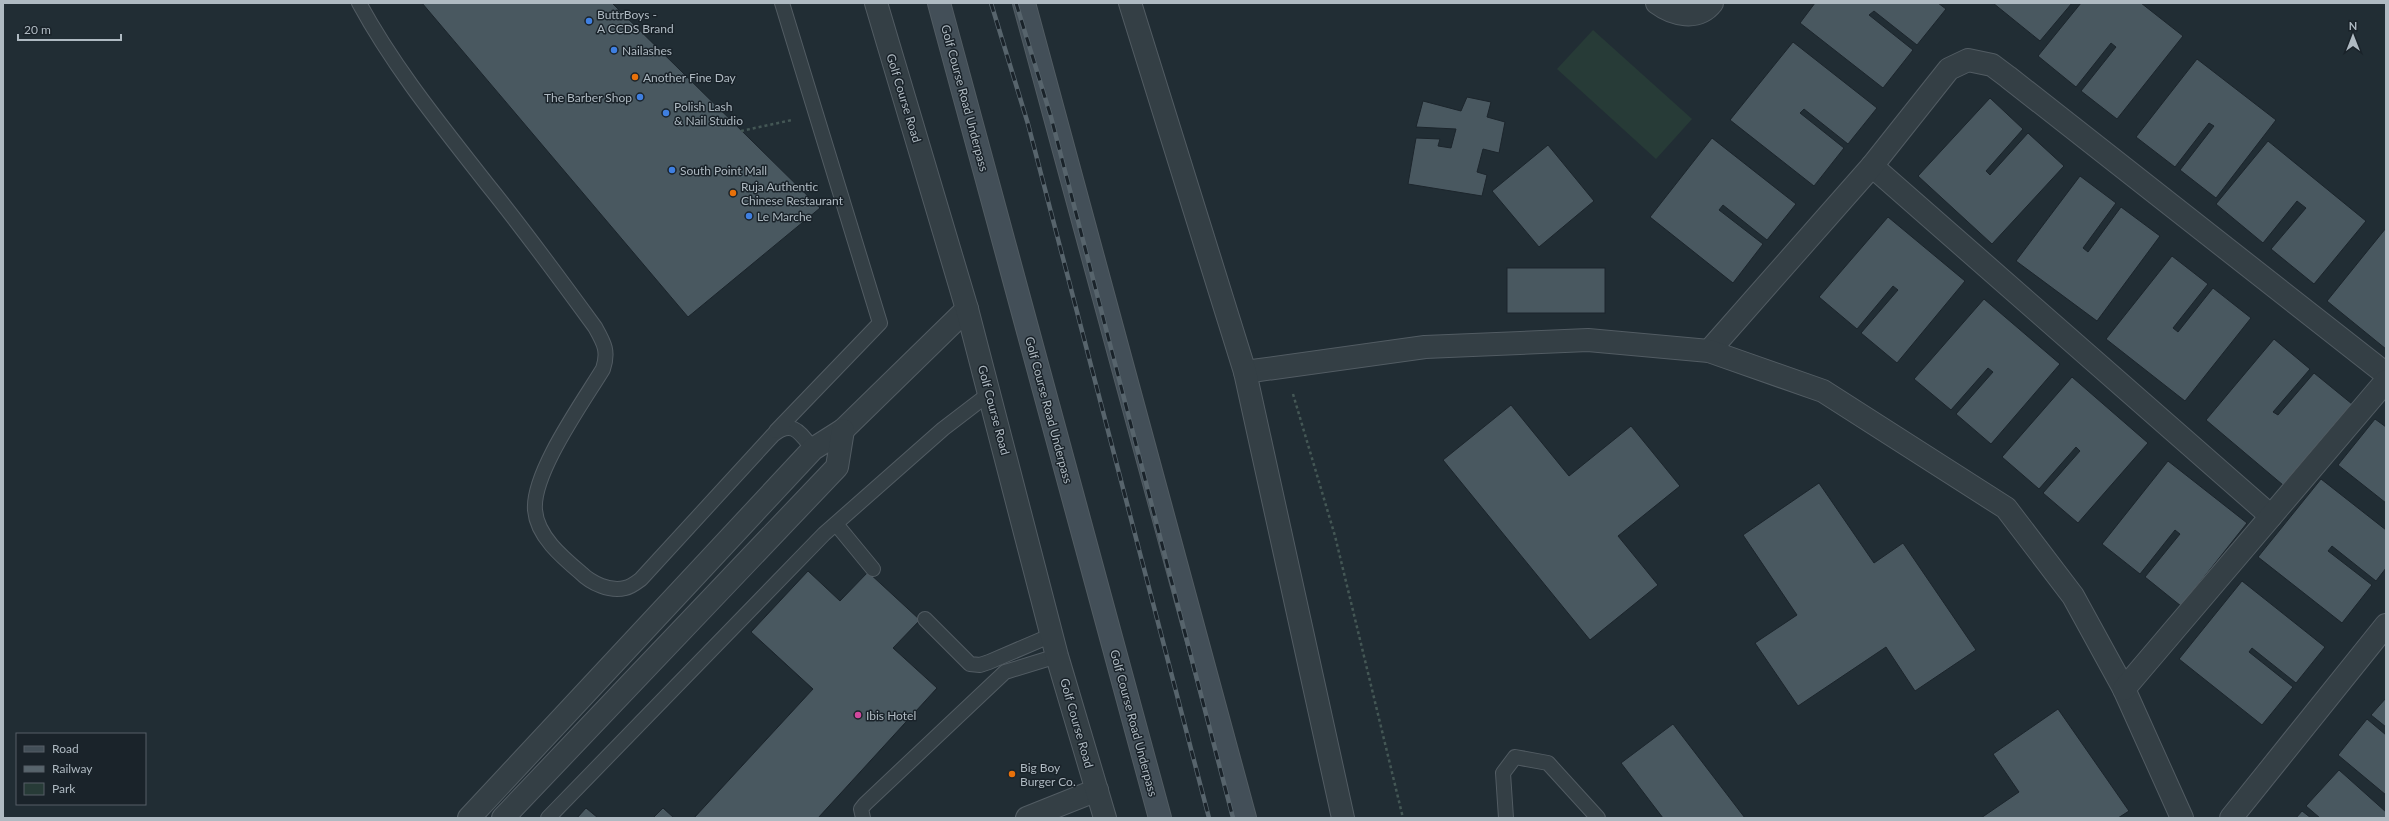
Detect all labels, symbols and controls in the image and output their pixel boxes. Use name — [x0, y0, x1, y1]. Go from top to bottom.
place label: ButtrBoys - A CCDS Brand — [597, 7, 674, 36]
scale bar — [18, 16, 121, 42]
marker: ButtrBoys - A CCDS Brand — [584, 16, 594, 26]
north arrow — [2333, 16, 2373, 56]
text: N — [2349, 19, 2357, 32]
text: 20 m — [24, 22, 51, 37]
street label: Golf Course Road Underpass — [938, 23, 992, 173]
place label: Nailashes — [622, 43, 672, 58]
marker: Nailashes — [609, 45, 619, 55]
street label: Golf Course Road — [883, 52, 925, 144]
place label: Another Fine Day — [643, 70, 737, 85]
marker: Another Fine Day — [630, 72, 640, 82]
place label: The Barber Shop — [544, 90, 632, 105]
marker: The Barber Shop — [635, 92, 645, 102]
place label: Polish Lash & Nail Studio — [674, 99, 743, 128]
marker: Polish Lash & Nail Studio — [661, 108, 671, 118]
place label: South Point Mall — [680, 163, 767, 178]
marker: South Point Mall — [667, 165, 677, 175]
place label: Ruja Authentic Chinese Restaurant — [741, 179, 844, 208]
marker: Ruja Authentic Chinese Restaurant — [728, 188, 738, 198]
place label: Le Marche — [757, 209, 812, 224]
marker: Le Marche — [744, 211, 754, 221]
street label: Golf Course Road Underpass — [1022, 335, 1076, 485]
street label: Golf Course Road — [975, 363, 1013, 457]
street label: Golf Course Road Underpass — [1107, 648, 1161, 798]
street label: Golf Course Road — [1057, 677, 1097, 769]
place label: Ibis Hotel — [866, 708, 916, 723]
marker: Ibis Hotel — [853, 710, 863, 720]
legend — [16, 733, 146, 805]
text: Road — [52, 741, 79, 756]
place label: Big Boy Burger Co. — [1020, 760, 1076, 789]
text: Railway — [52, 761, 93, 776]
marker: Big Boy Burger Co. — [1007, 769, 1017, 779]
text: Park — [52, 781, 76, 796]

